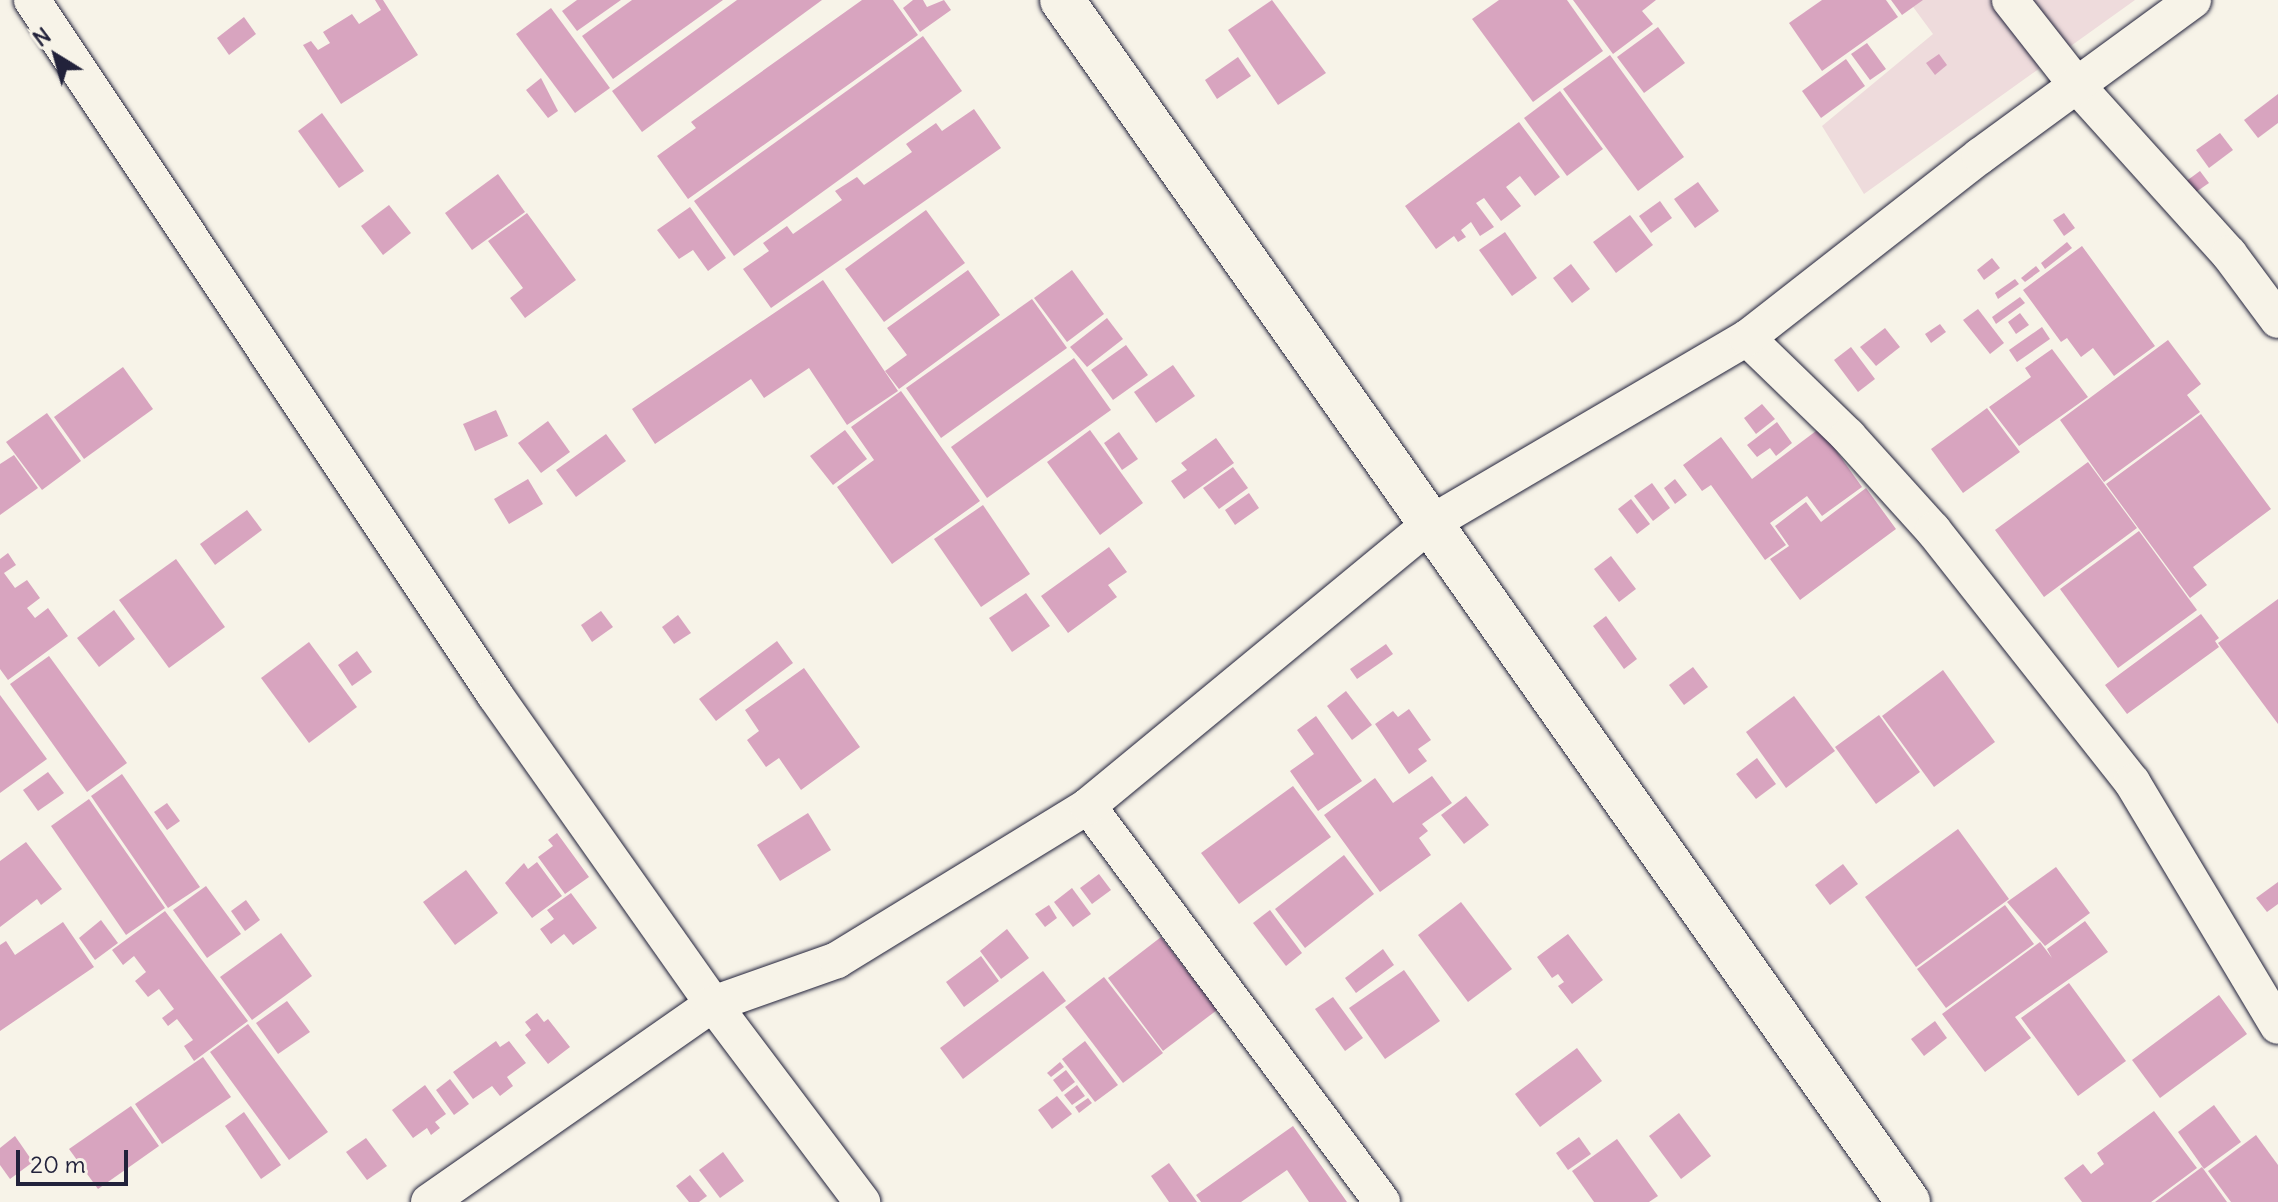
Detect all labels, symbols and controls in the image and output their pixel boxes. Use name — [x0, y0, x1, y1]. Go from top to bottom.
north arrow — [16, 16, 96, 96]
text: N — [27, 21, 56, 53]
scale bar — [20, 1134, 132, 1184]
text: 20 m — [30, 1149, 86, 1179]

